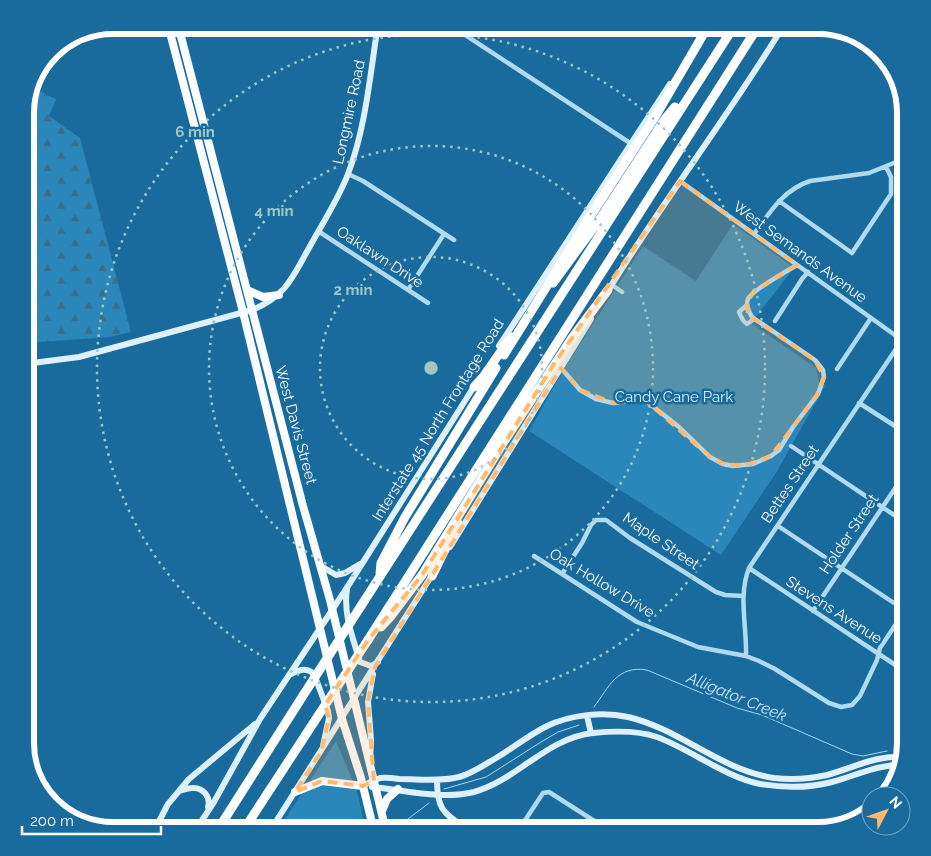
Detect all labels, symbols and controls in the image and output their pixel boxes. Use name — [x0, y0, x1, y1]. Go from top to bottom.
street label: Longmire Road — [329, 58, 369, 166]
text: 6 min — [175, 123, 215, 141]
street label: West Semands Avenue — [730, 197, 870, 307]
text: 4 min — [254, 202, 294, 220]
street label: Oaklawn Drive — [333, 222, 427, 292]
text: 2 min — [334, 281, 372, 299]
street label: Interstate 45 North Frontage Road — [368, 316, 508, 524]
centre of rings — [422, 359, 440, 377]
street label: West Davis Street — [272, 364, 320, 486]
park label: Candy Cane Park — [615, 388, 733, 406]
street label: Bettes Street — [757, 442, 823, 526]
street label: Holder Street — [816, 491, 882, 577]
street label: Maple Street — [619, 509, 703, 573]
street label: Oak Hollow Drive — [546, 545, 658, 622]
street label: Stevens Avenue — [783, 572, 886, 648]
water label: Alligator Creek — [683, 667, 790, 725]
north arrow — [861, 786, 911, 836]
text: N — [886, 793, 905, 812]
scale bar — [22, 804, 161, 836]
text: 200 m — [30, 812, 74, 830]

